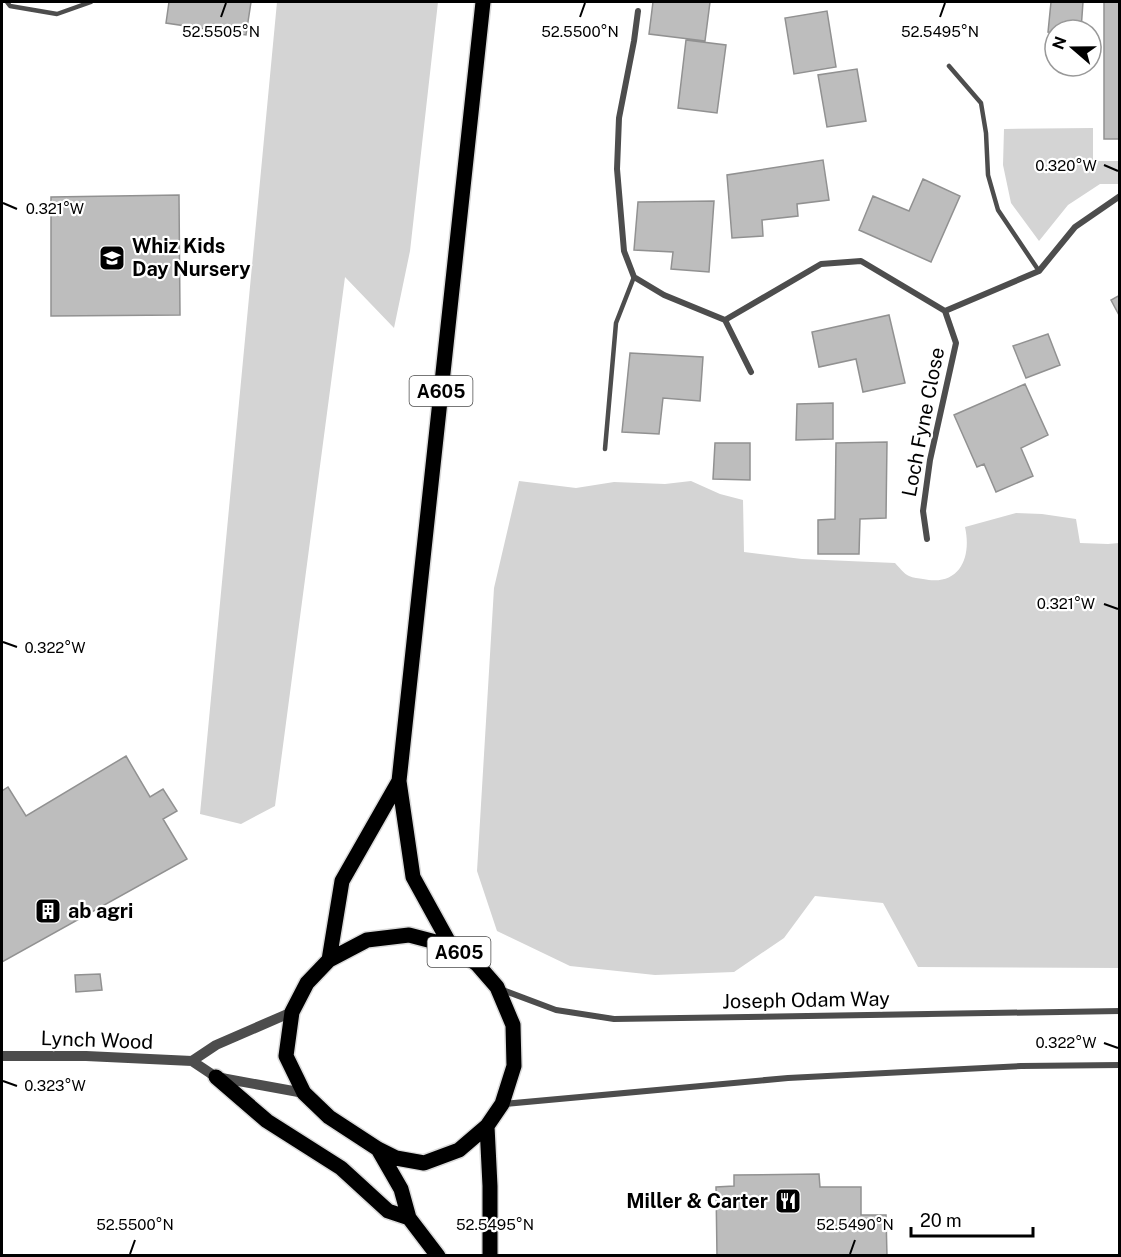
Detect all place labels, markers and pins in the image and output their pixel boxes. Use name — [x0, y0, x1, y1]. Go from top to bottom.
place label: Whiz Kids Day Nursery — [132, 234, 251, 281]
school or university icon: Whiz Kids Day Nursery — [97, 243, 127, 273]
building icon: ab agri — [33, 896, 63, 926]
place label: ab agri — [68, 899, 133, 923]
restaurant icon: Miller & Carter — [773, 1186, 803, 1216]
place label: Miller & Carter — [626, 1189, 768, 1213]

